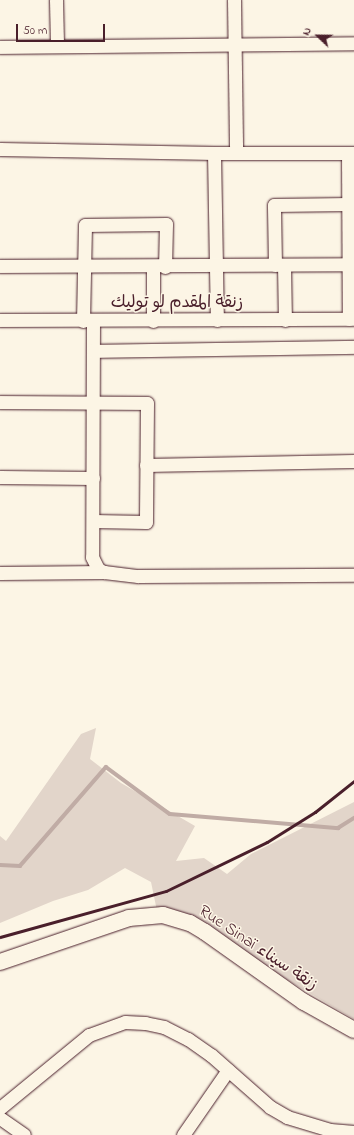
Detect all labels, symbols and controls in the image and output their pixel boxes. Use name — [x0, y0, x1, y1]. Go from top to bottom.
scale bar — [18, 16, 107, 42]
north arrow — [298, 16, 338, 56]
text: 50 m — [23, 22, 47, 40]
text: N — [298, 25, 316, 38]
street label: زنقة المقدم لو توليك — [111, 293, 243, 313]
street label: Rue Sinaï زنقة سيناء — [195, 901, 321, 995]

